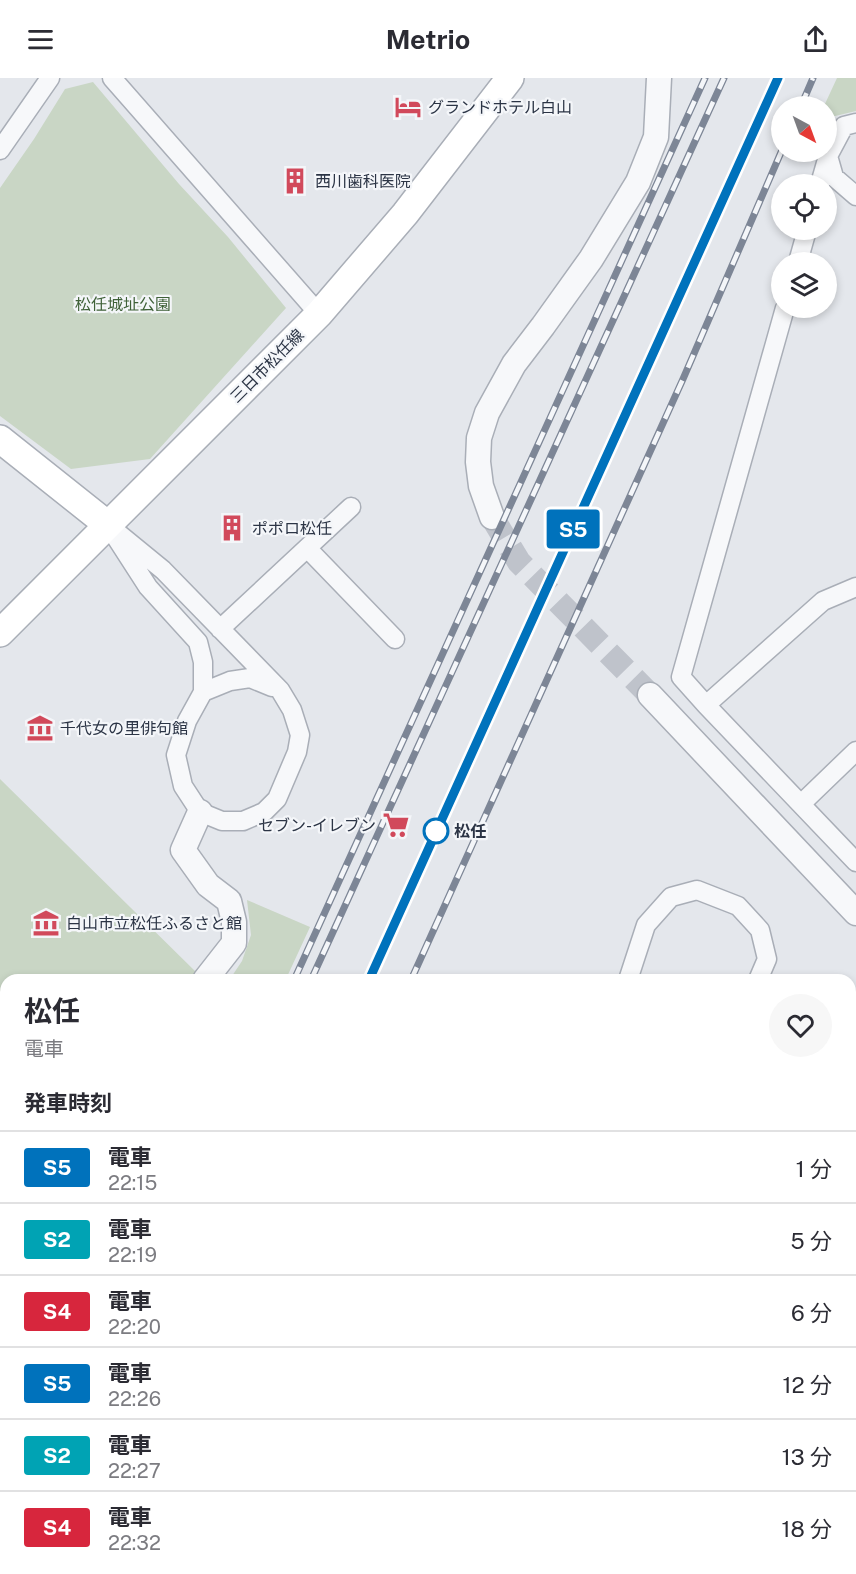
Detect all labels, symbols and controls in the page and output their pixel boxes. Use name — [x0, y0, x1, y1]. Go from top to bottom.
icon: menu — [24, 23, 57, 56]
text: Metrio — [386, 23, 470, 55]
icon: share — [799, 23, 832, 56]
hotel icon: グランドホテル白山 — [393, 92, 423, 122]
north arrow — [771, 96, 837, 162]
map controls — [771, 96, 837, 318]
place label: グランドホテル白山 — [428, 98, 572, 117]
building icon: 西川歯科医院 — [280, 166, 310, 196]
place label: 西川歯科医院 — [315, 172, 411, 191]
button: locate — [771, 174, 837, 240]
button: layers — [771, 252, 837, 318]
park label: 松任城址公園 — [75, 295, 171, 314]
street label: 三日市松任線 — [226, 325, 308, 407]
line badge: S5 — [546, 510, 600, 548]
building icon: ポポロ松任 — [217, 513, 247, 543]
text: S5 — [559, 517, 587, 542]
place label: ポポロ松任 — [252, 519, 332, 538]
museum icon: 千代女の里俳句館 — [25, 713, 55, 743]
place label: 千代女の里俳句館 — [60, 719, 188, 738]
supermarket icon: セブン-イレブン — [381, 810, 411, 840]
place label: セブン-イレブン — [258, 816, 376, 835]
marker: 松任 — [423, 818, 449, 844]
place label: 松任 — [454, 822, 486, 841]
museum icon: 白山市立松任ふるさと館 — [31, 908, 61, 938]
place label: 白山市立松任ふるさと館 — [66, 914, 242, 933]
text: 松任 — [24, 994, 80, 1027]
button: heart — [769, 994, 832, 1057]
text: 電車 — [24, 1037, 64, 1061]
text: 発車時刻 — [24, 1090, 112, 1116]
text: 電車 — [108, 1144, 152, 1170]
text: S5 — [43, 1155, 71, 1180]
text: 1 分 — [796, 1156, 832, 1182]
text: 22:15 — [108, 1171, 157, 1195]
text: 電車 — [108, 1216, 152, 1242]
text: S2 — [43, 1227, 71, 1252]
text: 5 分 — [791, 1228, 832, 1254]
text: 22:19 — [108, 1243, 157, 1267]
text: 電車 — [108, 1288, 152, 1314]
text: S4 — [43, 1299, 71, 1324]
text: 6 分 — [791, 1300, 832, 1326]
text: 22:20 — [108, 1315, 161, 1339]
text: 電車 — [108, 1360, 152, 1386]
text: S5 — [43, 1371, 71, 1396]
text: 12 分 — [783, 1372, 832, 1398]
text: 22:26 — [108, 1387, 161, 1411]
text: 電車 — [108, 1432, 152, 1458]
text: S2 — [43, 1443, 71, 1468]
text: 13 分 — [782, 1444, 832, 1470]
text: 22:27 — [108, 1459, 161, 1483]
text: 電車 — [108, 1504, 152, 1530]
text: S4 — [43, 1515, 71, 1540]
text: 18 分 — [781, 1516, 832, 1542]
text: 22:32 — [108, 1531, 161, 1555]

